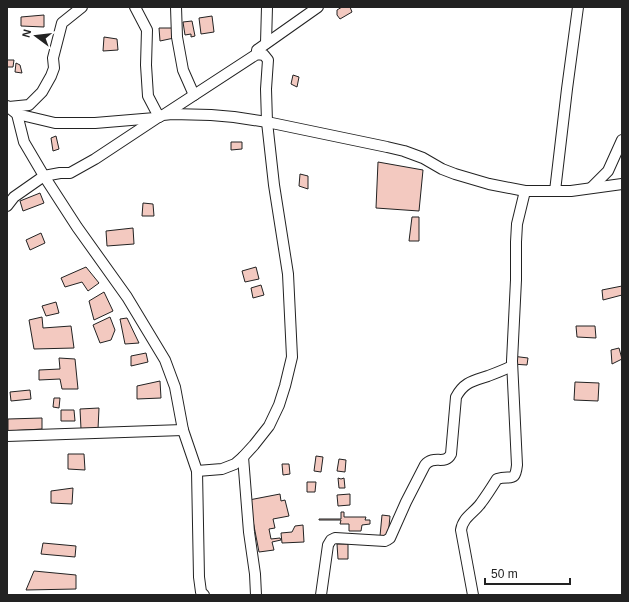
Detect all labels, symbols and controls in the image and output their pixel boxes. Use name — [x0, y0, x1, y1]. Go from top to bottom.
north arrow — [16, 16, 56, 56]
text: N — [20, 28, 33, 39]
scale bar — [485, 560, 570, 586]
text: 50 m — [491, 567, 518, 581]

